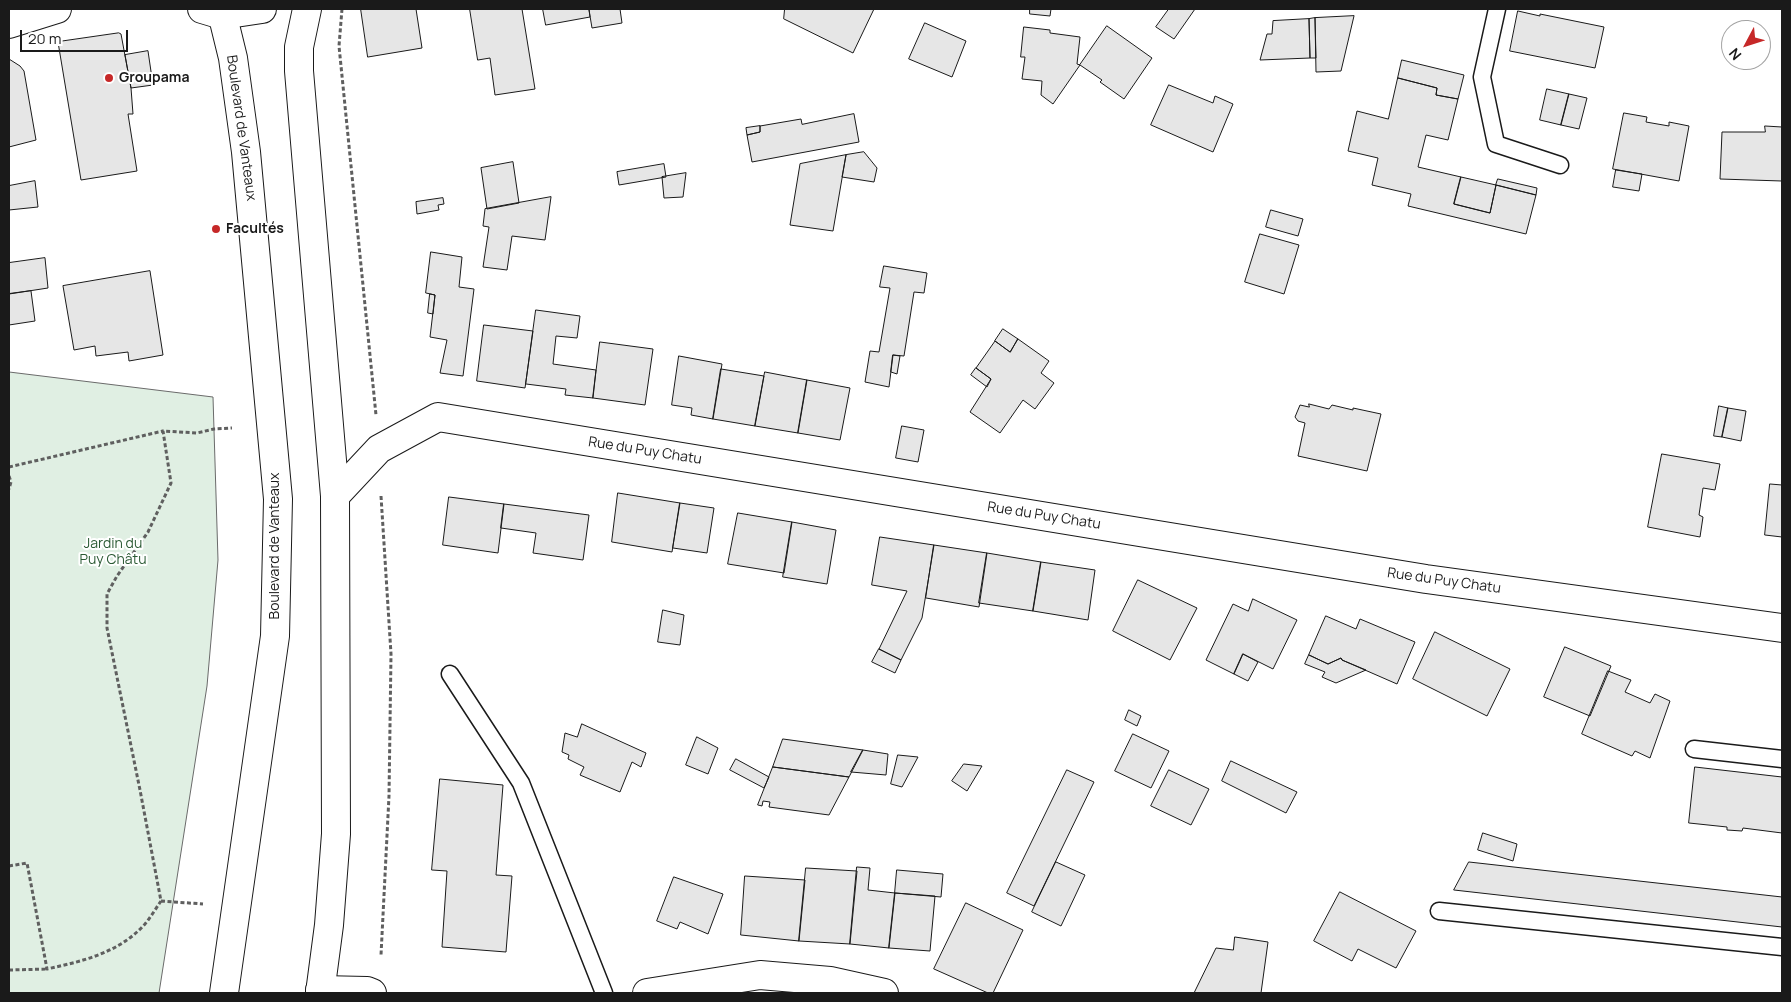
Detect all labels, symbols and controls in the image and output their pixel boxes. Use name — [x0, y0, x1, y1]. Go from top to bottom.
scale bar — [22, 20, 130, 52]
north arrow — [1721, 20, 1771, 70]
text: 20 m — [28, 28, 61, 49]
text: N — [1724, 44, 1745, 64]
street label: Boulevard de Vanteaux — [222, 54, 260, 202]
place label: Groupama — [119, 70, 189, 86]
marker: Groupama — [103, 72, 115, 84]
place label: Facultés — [226, 221, 284, 237]
marker: Facultés — [210, 223, 222, 235]
street label: Rue du Puy Chatu — [587, 434, 703, 468]
street label: Boulevard de Vanteaux — [267, 473, 283, 619]
street label: Rue du Puy Chatu — [986, 499, 1102, 533]
park label: Jardin du Puy Châtu — [80, 536, 146, 568]
street label: Rue du Puy Chatu — [1386, 565, 1502, 597]

